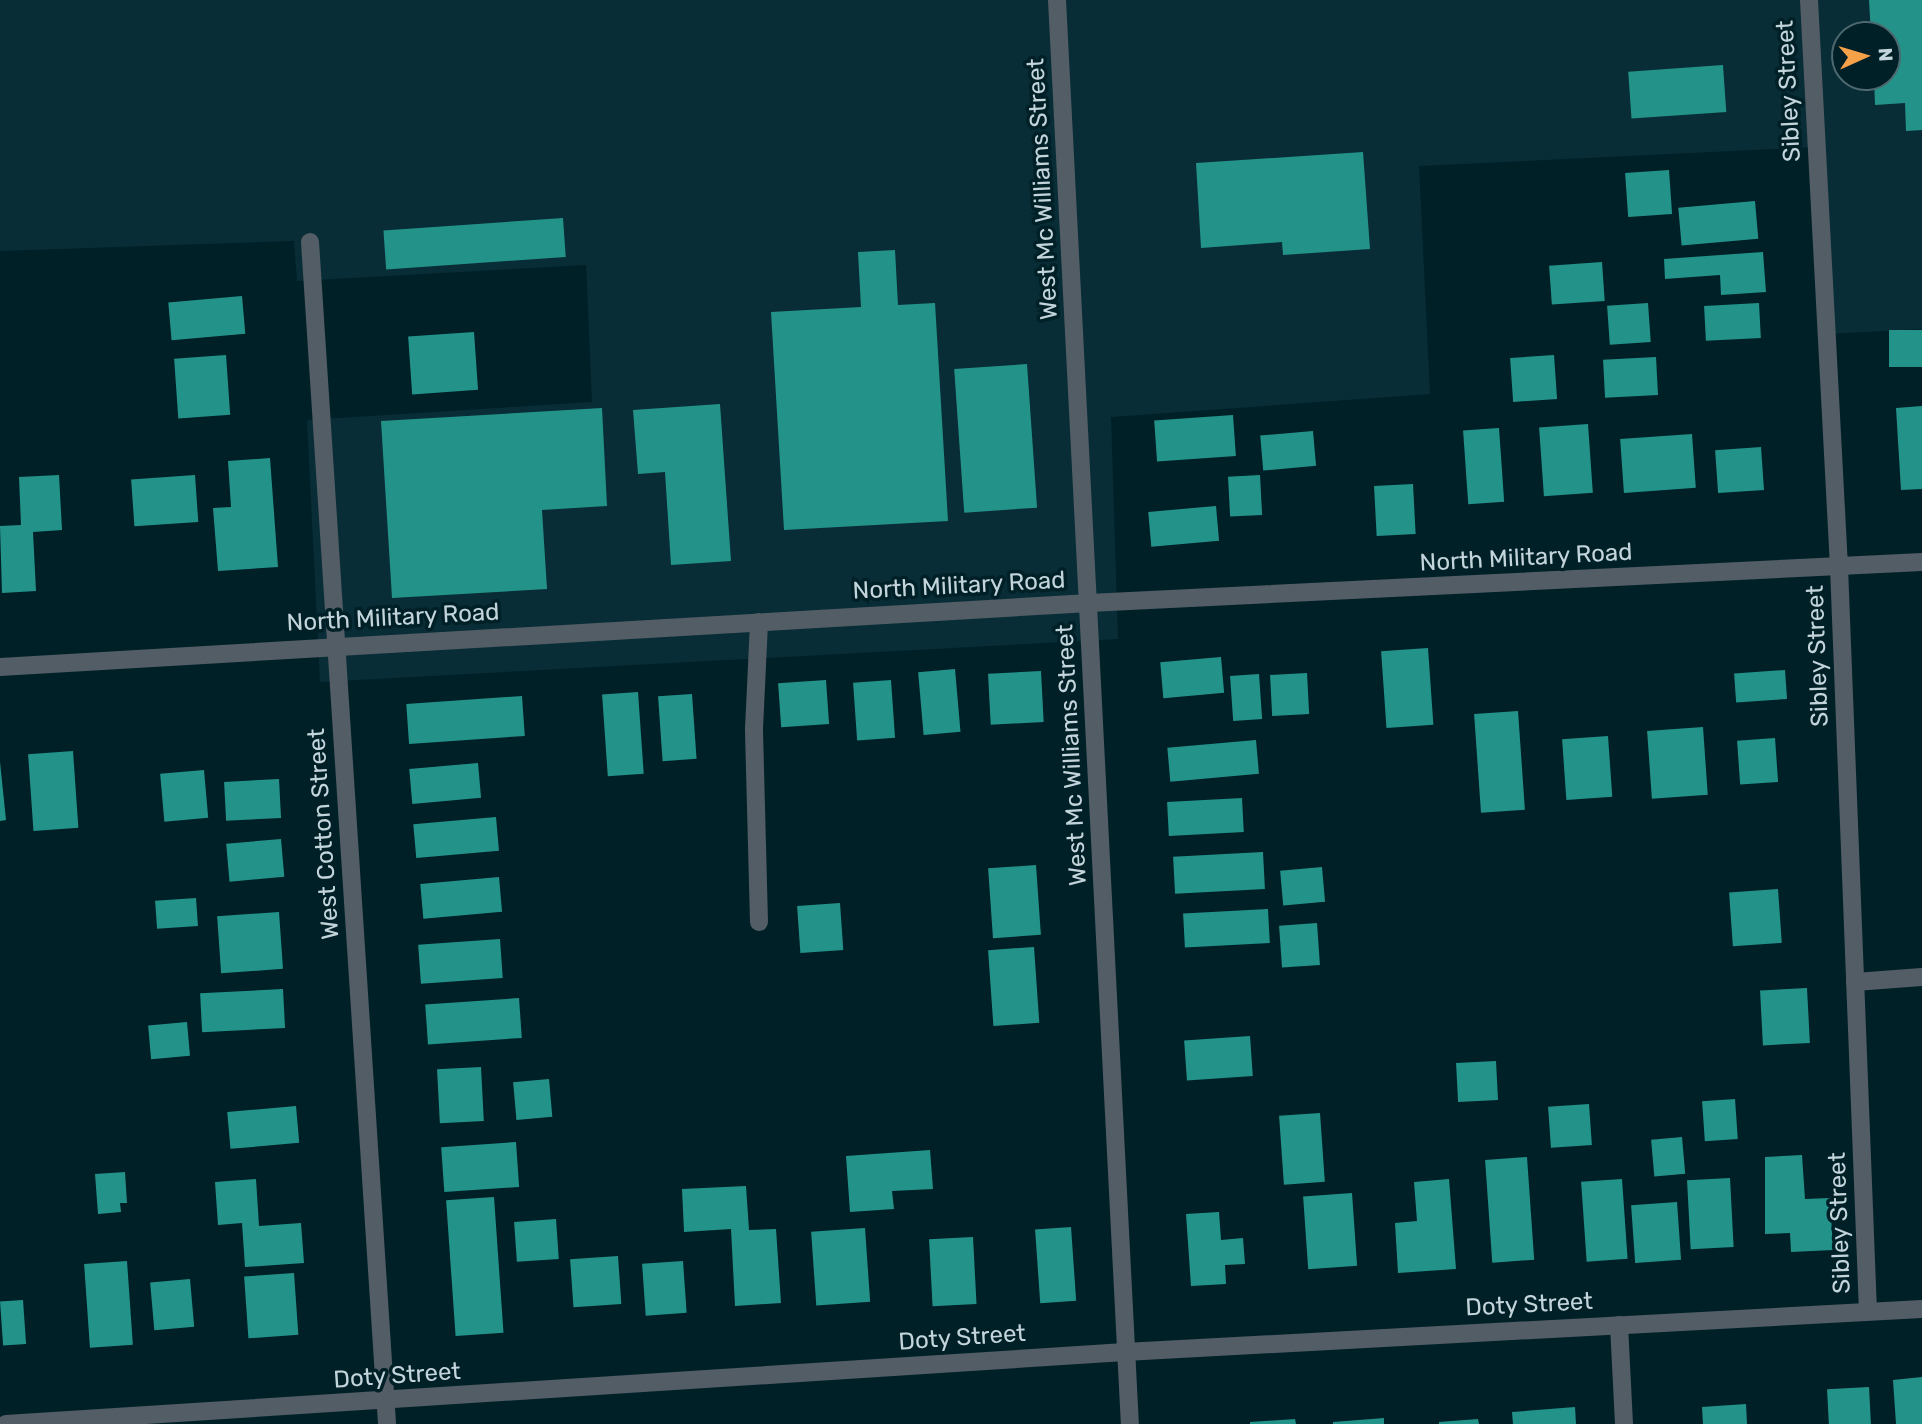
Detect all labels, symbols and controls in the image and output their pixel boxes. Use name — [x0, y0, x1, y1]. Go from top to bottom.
street label: Sibley Street — [1771, 19, 1807, 163]
north arrow — [1831, 21, 1901, 91]
text: N — [1874, 47, 1897, 62]
street label: West Mc Williams Street — [1022, 57, 1064, 321]
street label: North Military Road — [1419, 538, 1633, 578]
street label: North Military Road — [852, 566, 1066, 606]
street label: Sibley Street — [1801, 584, 1835, 728]
street label: North Military Road — [286, 598, 500, 638]
street label: West Mc Williams Street — [1051, 623, 1093, 887]
street label: West Cotton Street — [302, 727, 346, 941]
street label: Sibley Street — [1823, 1151, 1857, 1295]
street label: Doty Street — [1464, 1287, 1594, 1323]
street label: Doty Street — [897, 1319, 1027, 1357]
street label: Doty Street — [332, 1357, 462, 1395]

